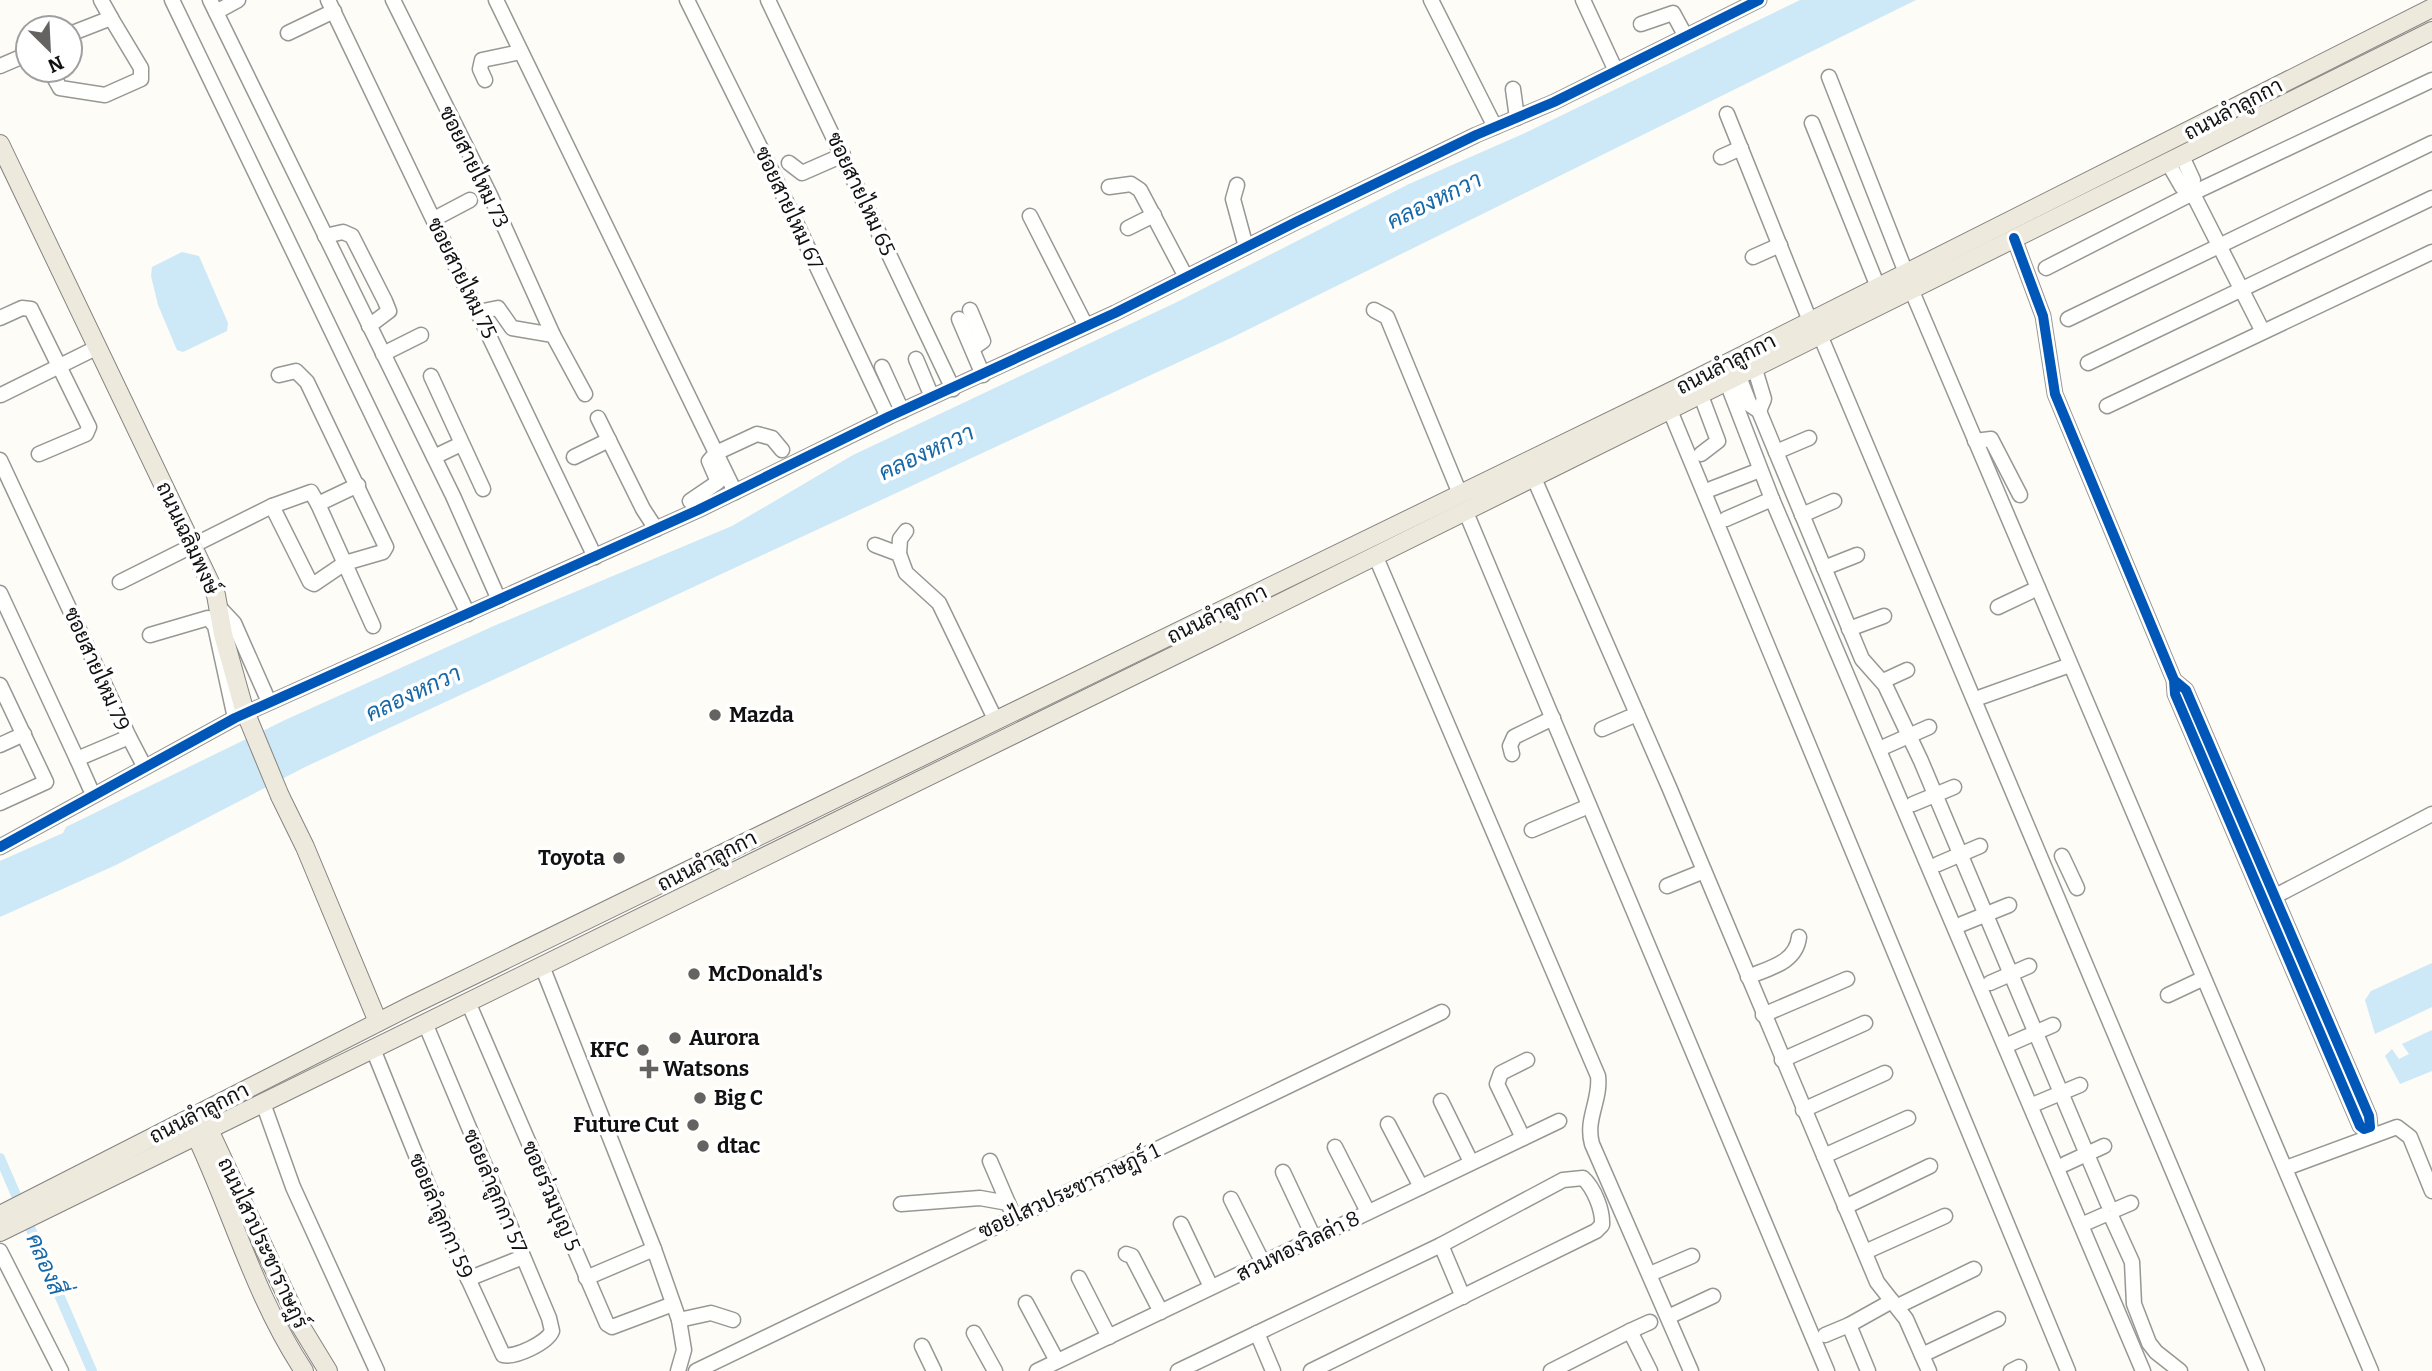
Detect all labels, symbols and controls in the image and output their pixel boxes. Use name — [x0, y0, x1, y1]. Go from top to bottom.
north arrow — [14, 14, 84, 84]
text: N — [44, 51, 67, 78]
street label: ถนนลำลูกกา — [2179, 72, 2288, 148]
street label: ซอยสายไหม 73 — [433, 102, 515, 232]
street label: ซอยสายไหม 65 — [821, 128, 901, 260]
street label: ซอยสายไหม 67 — [749, 142, 829, 274]
water label: คลองหกวา — [1382, 165, 1486, 235]
street label: ซอยสายไหม 75 — [421, 213, 503, 343]
street label: ถนนลำลูกกา — [1672, 328, 1781, 402]
water label: คลองหกวา — [874, 418, 978, 486]
street label: ถนนเฉลิมพงษ์ — [151, 477, 227, 599]
street label: ถนนลำลูกกา — [1163, 579, 1272, 651]
street label: ซอยสายไหม 79 — [58, 603, 136, 735]
water label: คลองหกวา — [361, 659, 465, 727]
place label: Mazda — [729, 702, 794, 728]
marker: Mazda — [707, 707, 723, 723]
street label: ถนนลำลูกกา — [653, 825, 762, 899]
place label: Toyota — [538, 845, 605, 871]
marker: Toyota — [611, 850, 627, 866]
place label: McDonald's — [708, 961, 823, 987]
marker: McDonald's — [686, 966, 702, 982]
place label: Aurora — [689, 1025, 760, 1051]
marker: Aurora — [667, 1030, 683, 1046]
place label: KFC — [590, 1037, 629, 1063]
marker: KFC — [635, 1042, 651, 1058]
place label: Watsons — [663, 1056, 749, 1082]
marker: Watsons — [641, 1061, 657, 1077]
street label: ถนนลำลูกกา — [145, 1077, 254, 1151]
place label: Big C — [714, 1085, 763, 1111]
marker: Big C — [692, 1090, 708, 1106]
place label: Future Cut — [573, 1112, 680, 1138]
marker: Future Cut — [685, 1117, 701, 1133]
street label: ซอยลำลูกกา 57 — [455, 1125, 533, 1258]
place label: dtac — [717, 1133, 761, 1159]
street label: ซอยร่วมบุญ 5 — [515, 1137, 586, 1256]
street label: ซอยไสวประชาราษฎร์ 1 — [974, 1137, 1165, 1245]
marker: dtac — [695, 1138, 711, 1154]
street label: ซอยลำลูกกา 59 — [401, 1149, 479, 1283]
street label: ถนนไสวประชาราษฎร์ — [211, 1153, 315, 1333]
street label: สวนทองวิลล่า 8 — [1232, 1205, 1364, 1287]
water label: คลองสี่ — [21, 1226, 79, 1302]

